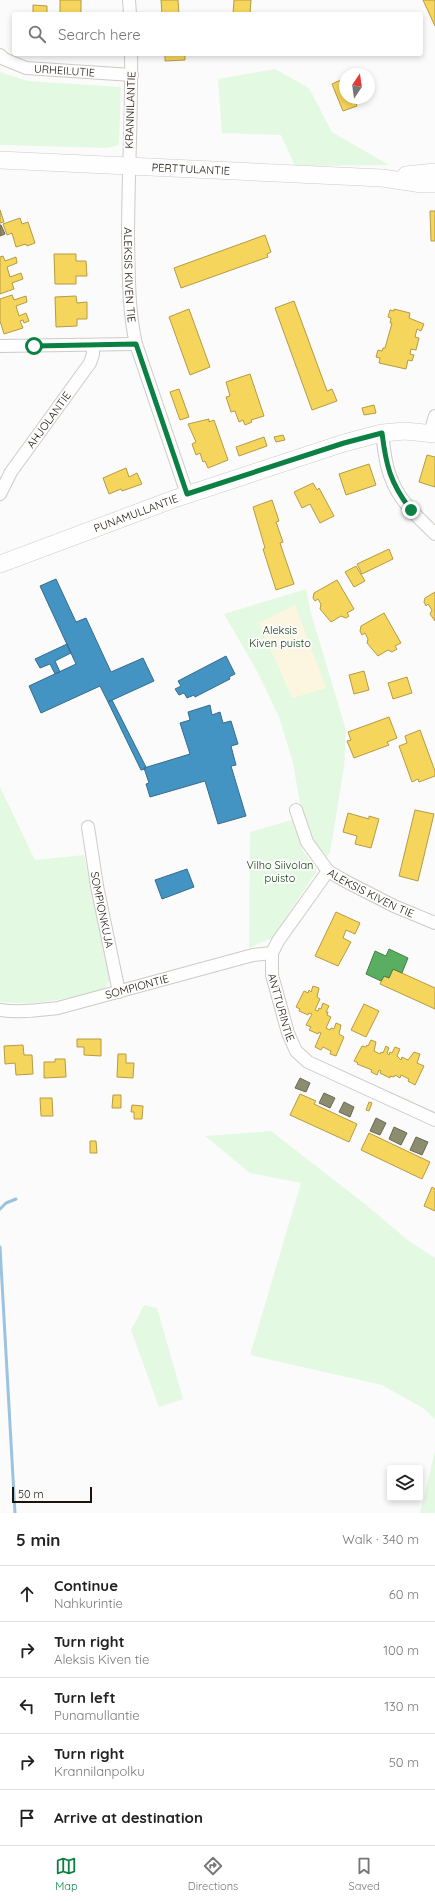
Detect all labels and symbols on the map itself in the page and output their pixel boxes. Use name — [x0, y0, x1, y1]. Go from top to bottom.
street label: URHEILUTIE — [33, 62, 96, 80]
north arrow — [339, 68, 375, 104]
street label: KRANNILANTIE — [122, 71, 138, 149]
street label: PERTTULANTIE — [151, 160, 230, 178]
street label: ALEKSIS KIVEN TIE — [121, 227, 139, 323]
route start — [25, 337, 43, 355]
street label: AHJOLANTIE — [24, 389, 74, 451]
street label: PUNAMULLANTIE — [92, 491, 180, 535]
route end — [402, 501, 420, 519]
park label: Aleksis Kiven puisto — [249, 623, 311, 650]
park label: Vilho Siivolan puisto — [247, 858, 313, 885]
street label: ALEKSIS KIVEN TIE — [325, 865, 416, 921]
street label: SOMPIONKUJA — [88, 871, 117, 949]
street label: SOMPIONTIE — [104, 971, 170, 1002]
street label: ANTTURINTIE — [265, 972, 298, 1044]
scale bar — [12, 1485, 92, 1504]

